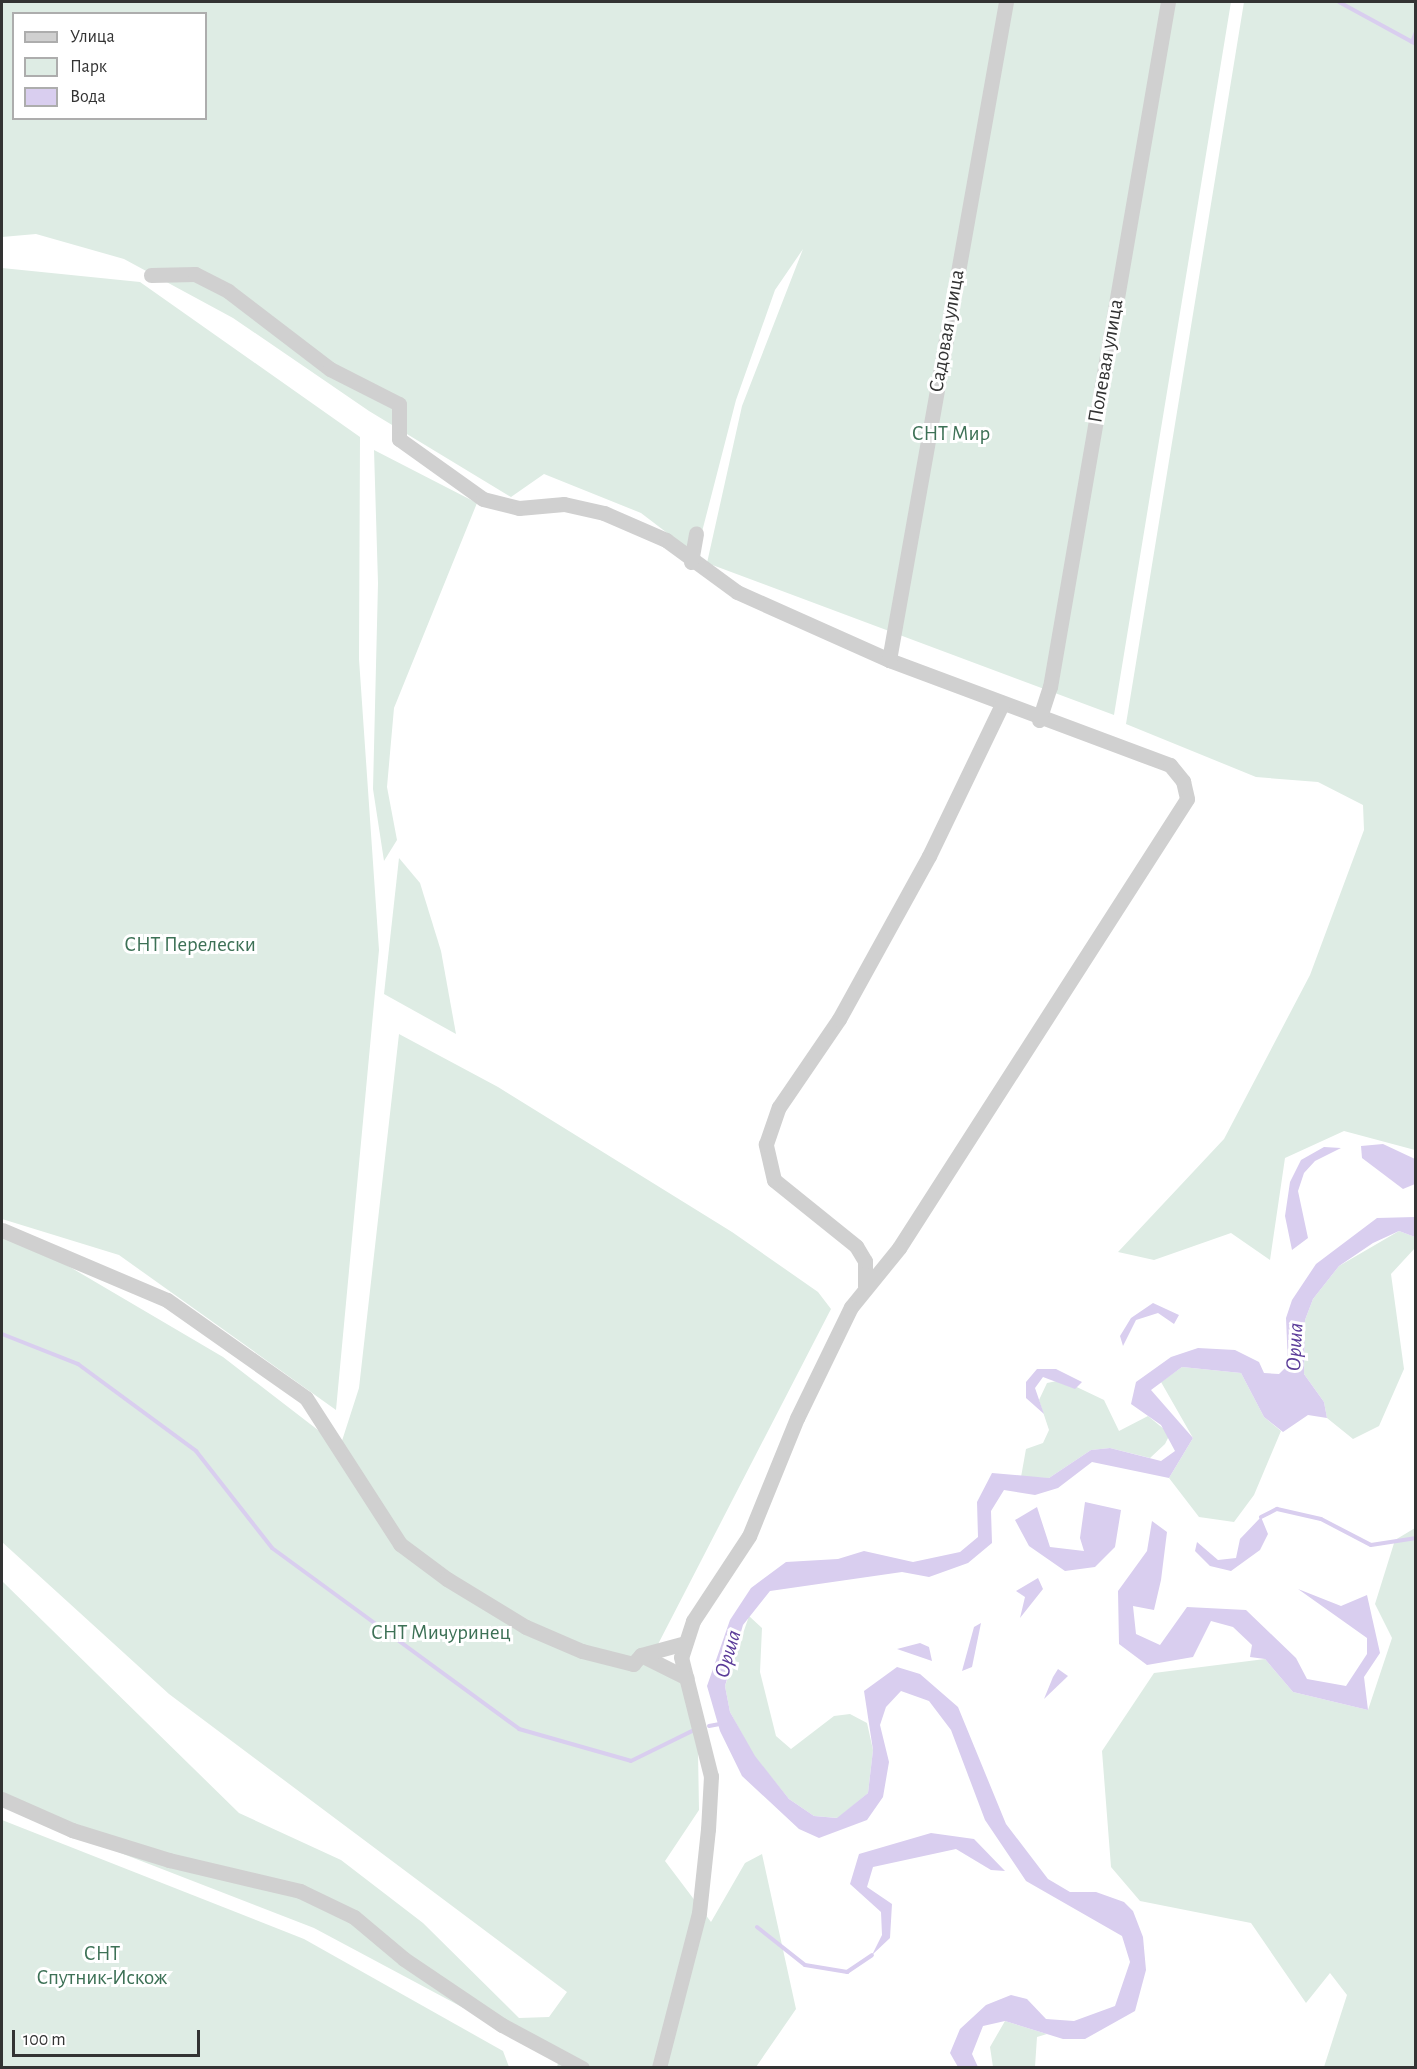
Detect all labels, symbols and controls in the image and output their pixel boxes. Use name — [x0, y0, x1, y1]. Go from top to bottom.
legend — [12, 12, 207, 120]
text: Улица — [70, 28, 115, 46]
text: Парк — [70, 58, 107, 76]
text: Вода — [70, 88, 106, 106]
street label: Садовая улица — [924, 268, 970, 394]
street label: Полевая улица — [1083, 297, 1129, 425]
park label: СНТ Мир — [912, 421, 990, 447]
park label: СНТ Перелески — [124, 932, 256, 958]
water label: Орша — [1281, 1322, 1309, 1372]
park label: СНТ Мичуринец — [371, 1620, 511, 1646]
water label: Орша — [709, 1627, 747, 1681]
park label: СНТ Спутник-Искож — [37, 1941, 167, 1991]
scale bar — [15, 2018, 202, 2056]
text: 100 m — [23, 2031, 66, 2049]

